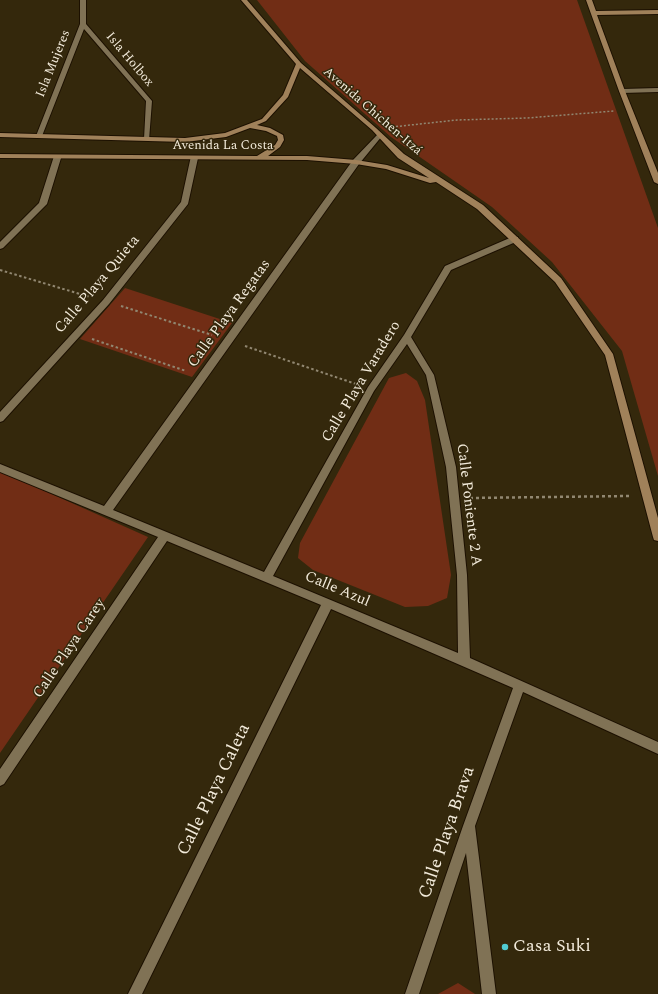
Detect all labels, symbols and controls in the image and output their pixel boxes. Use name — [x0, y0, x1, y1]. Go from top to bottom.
street label: Isla Mujeres — [33, 28, 75, 100]
street label: Isla Holbox — [102, 30, 156, 90]
street label: Avenida Chichen-Itzá — [319, 65, 425, 159]
street label: Avenida La Costa — [173, 138, 273, 154]
street label: Calle Playa Quieta — [52, 232, 144, 338]
street label: Calle Playa Regatas — [185, 256, 275, 372]
street label: Calle Playa Varadero — [319, 318, 405, 446]
street label: Calle Poniente 2 A — [452, 443, 484, 567]
street label: Calle Azul — [302, 568, 372, 612]
street label: Calle Playa Carey — [30, 596, 110, 702]
street label: Calle Playa Caleta — [174, 721, 256, 859]
street label: Calle Playa Brava — [415, 764, 481, 902]
place label: Casa Suki — [513, 936, 591, 958]
marker: Casa Suki — [500, 942, 510, 952]

